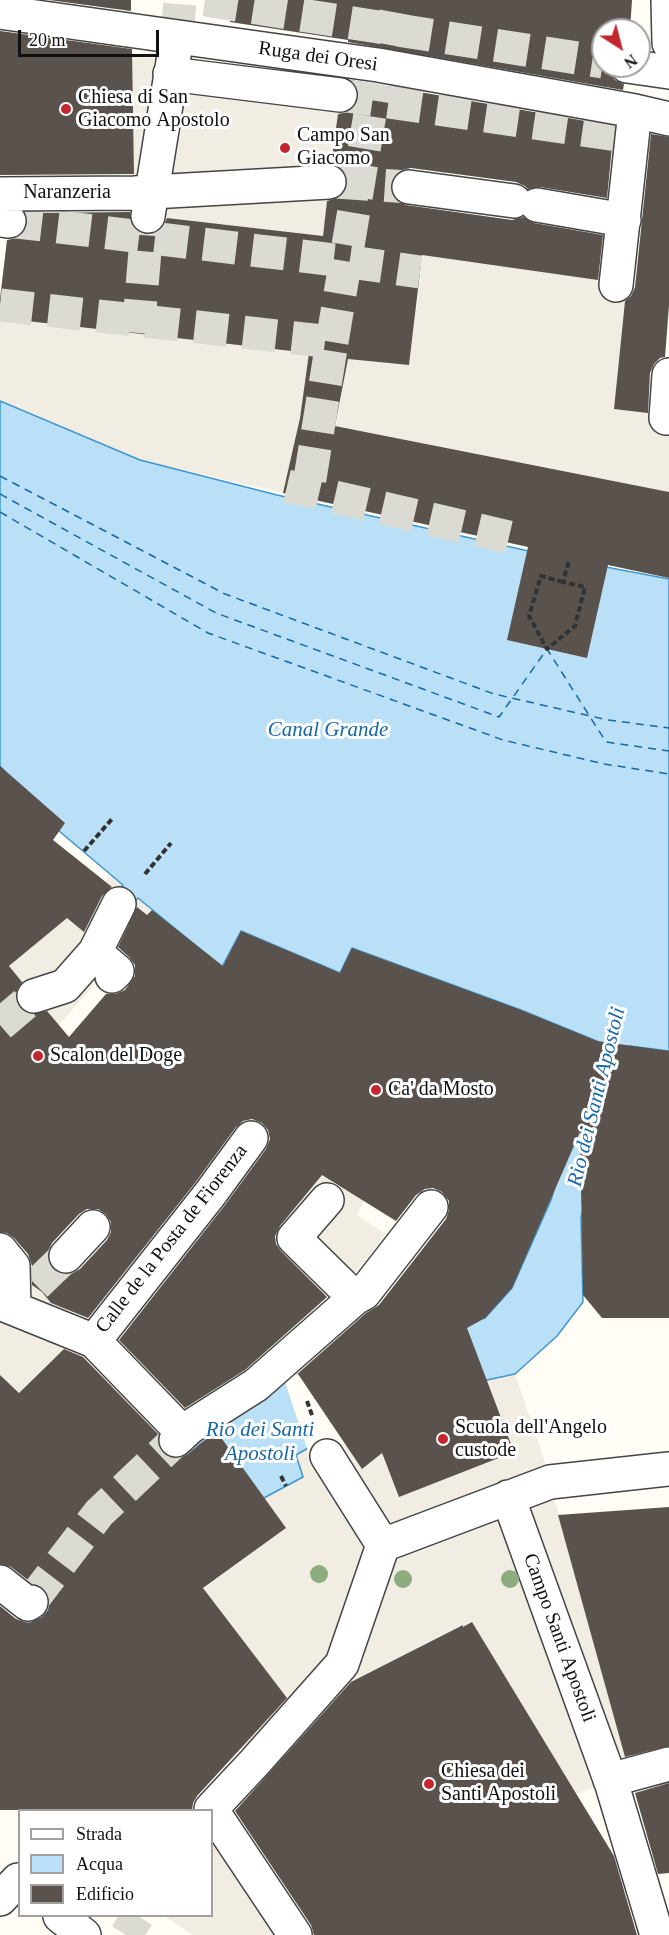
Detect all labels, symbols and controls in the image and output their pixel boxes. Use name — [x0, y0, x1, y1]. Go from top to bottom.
scale bar — [21, 18, 162, 56]
north arrow — [591, 18, 651, 78]
text: 20 m — [29, 30, 66, 50]
street label: Ruga dei Oresi — [257, 37, 379, 77]
text: N — [621, 51, 640, 72]
place label: Chiesa di San Giacomo Apostolo — [78, 86, 230, 133]
marker: Chiesa di San Giacomo Apostolo — [59, 102, 73, 116]
place label: Campo San Giacomo — [297, 124, 390, 171]
marker: Campo San Giacomo — [278, 141, 292, 155]
street label: Naranzeria — [23, 181, 111, 205]
water label: Canal Grande — [268, 717, 388, 743]
water label: Rio dei Santi Apostoli — [563, 1005, 631, 1189]
place label: Scalon del Doge — [50, 1044, 182, 1068]
marker: Scalon del Doge — [31, 1049, 45, 1063]
place label: Ca' da Mosto — [388, 1078, 494, 1102]
marker: Ca' da Mosto — [369, 1083, 383, 1097]
street label: Calle de la Posta de Fiorenza — [91, 1140, 253, 1338]
place label: Scuola dell'Angelo custode — [455, 1416, 607, 1463]
water label: Rio dei Santi Apostoli — [206, 1417, 314, 1467]
marker: Scuola dell'Angelo custode — [436, 1432, 450, 1446]
street label: Campo Santi Apostoli — [517, 1550, 601, 1726]
place label: Chiesa dei Santi Apostoli — [441, 1760, 556, 1807]
marker: Chiesa dei Santi Apostoli — [422, 1777, 436, 1791]
legend — [18, 1809, 213, 1917]
text: Strada — [76, 1824, 122, 1844]
text: Acqua — [76, 1854, 123, 1874]
text: Edificio — [76, 1884, 134, 1904]

